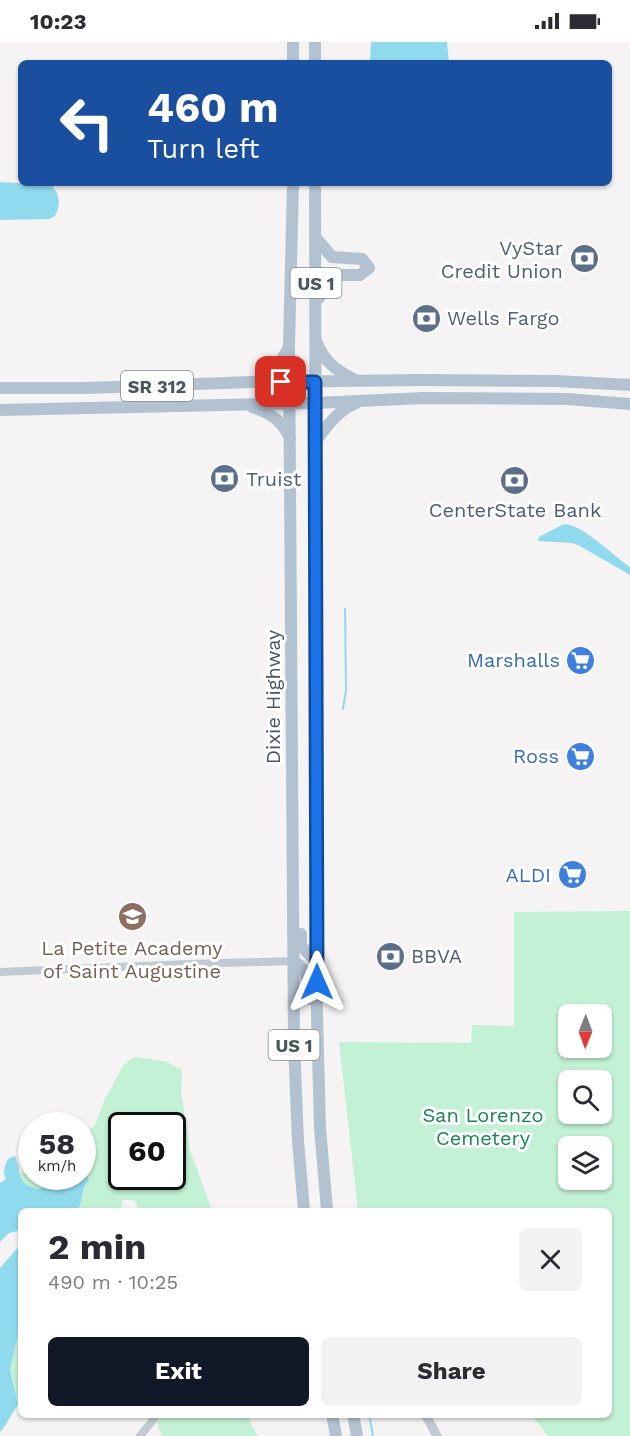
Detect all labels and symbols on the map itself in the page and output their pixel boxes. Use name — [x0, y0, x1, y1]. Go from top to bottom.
place label: VyStar Credit Union — [441, 236, 563, 283]
bank icon: VyStar Credit Union — [568, 243, 600, 275]
road number: US 1 — [290, 268, 342, 298]
bank icon: Wells Fargo — [410, 302, 442, 334]
place label: Wells Fargo — [447, 306, 559, 330]
pin — [255, 356, 306, 407]
road number: SR 312 — [121, 371, 193, 401]
bank icon: Truist — [209, 463, 241, 495]
bank icon: CenterState Bank — [499, 464, 531, 496]
place label: Truist — [246, 467, 302, 491]
place label: CenterState Bank — [429, 498, 601, 522]
street label: Dixie Highway — [261, 629, 285, 764]
supermarket icon: Marshalls — [565, 644, 597, 676]
place label: Marshalls — [467, 648, 560, 672]
supermarket icon: Ross — [564, 740, 596, 772]
place label: Ross — [513, 744, 559, 768]
supermarket icon: ALDI — [556, 859, 588, 891]
place label: ALDI — [506, 863, 551, 887]
school or university icon: La Petite Academy of Saint Augustine — [116, 901, 148, 933]
place label: La Petite Academy of Saint Augustine — [41, 936, 223, 983]
bank icon: BBVA — [374, 940, 406, 972]
place label: BBVA — [411, 944, 462, 968]
position arrow — [285, 950, 349, 1014]
north arrow — [558, 1004, 612, 1058]
road number: US 1 — [268, 1030, 320, 1060]
park label: San Lorenzo Cemetery — [422, 1103, 544, 1150]
speed limit sign: 60 — [108, 1112, 186, 1190]

